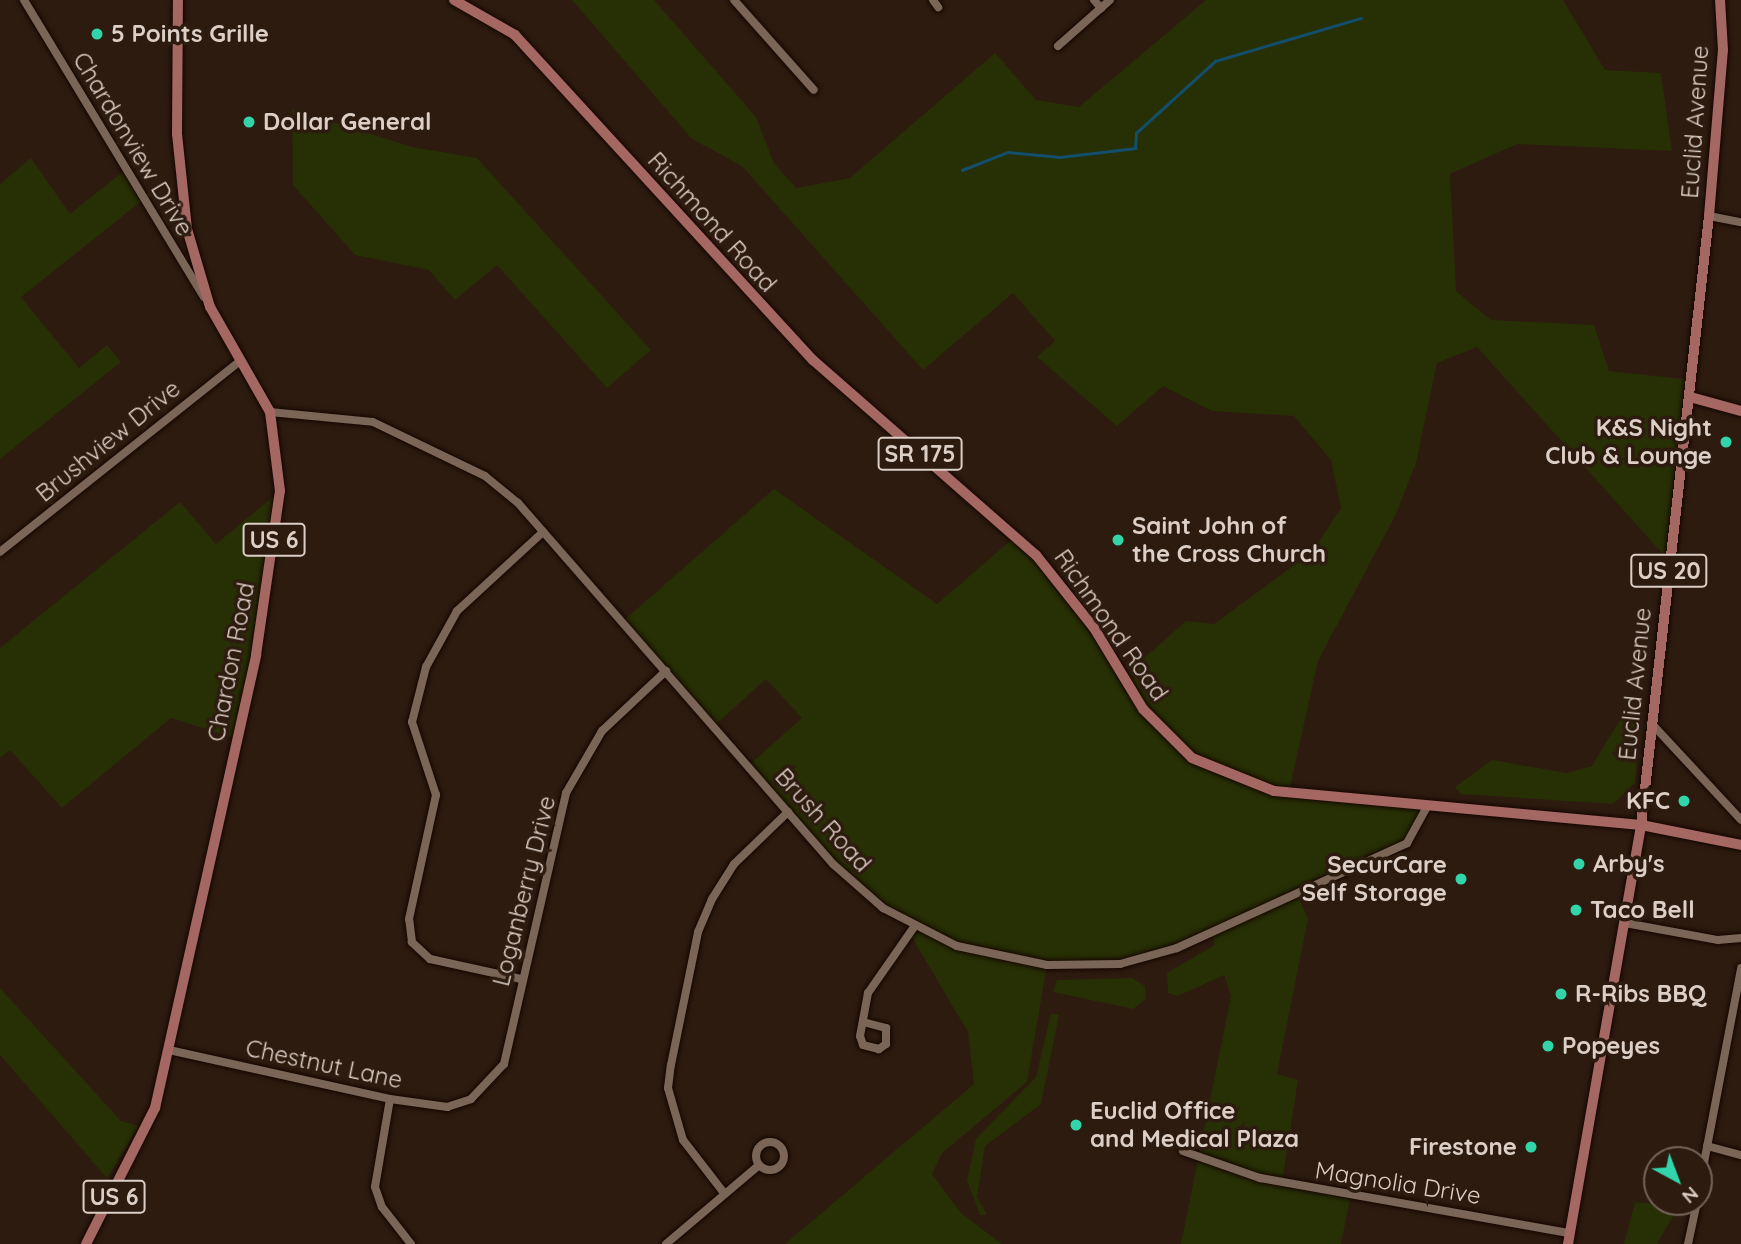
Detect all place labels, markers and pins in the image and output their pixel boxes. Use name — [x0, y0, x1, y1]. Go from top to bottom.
place label: 5 Points Grille — [111, 20, 269, 48]
marker: 5 Points Grille — [89, 26, 105, 42]
place label: Dollar General — [263, 108, 432, 136]
marker: Dollar General — [241, 114, 257, 130]
place label: K&S Night Club & Lounge — [1545, 414, 1712, 470]
marker: K&S Night Club & Lounge — [1718, 434, 1734, 450]
place label: Saint John of the Cross Church — [1132, 512, 1326, 568]
marker: Saint John of the Cross Church — [1110, 532, 1126, 548]
place label: KFC — [1626, 787, 1670, 815]
marker: KFC — [1676, 793, 1692, 809]
place label: Arby's — [1593, 850, 1665, 878]
place label: SecurCare Self Storage — [1302, 851, 1447, 907]
marker: Arby's — [1571, 856, 1587, 872]
marker: SecurCare Self Storage — [1453, 871, 1469, 887]
place label: Taco Bell — [1590, 896, 1695, 924]
marker: Taco Bell — [1568, 902, 1584, 918]
place label: R-Ribs BBQ — [1575, 980, 1706, 1008]
marker: R-Ribs BBQ — [1553, 986, 1569, 1002]
place label: Popeyes — [1562, 1032, 1660, 1060]
marker: Popeyes — [1540, 1038, 1556, 1054]
place label: Euclid Office and Medical Plaza — [1090, 1097, 1299, 1153]
marker: Euclid Office and Medical Plaza — [1068, 1117, 1084, 1133]
place label: Firestone — [1409, 1133, 1517, 1161]
marker: Firestone — [1523, 1139, 1539, 1155]

